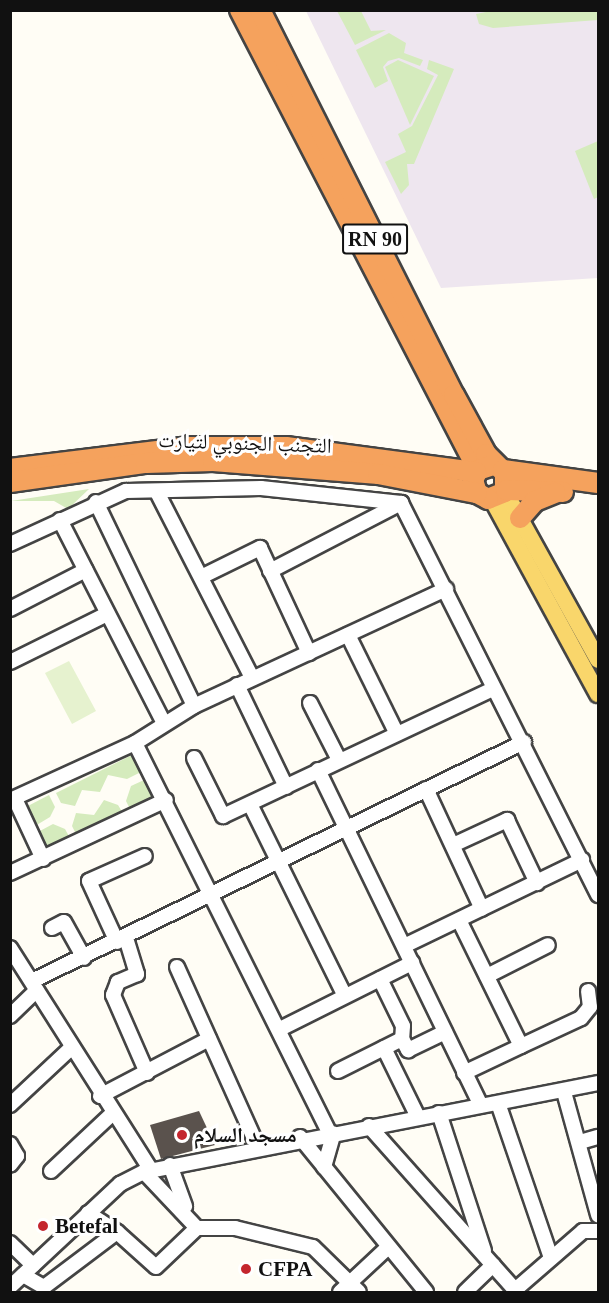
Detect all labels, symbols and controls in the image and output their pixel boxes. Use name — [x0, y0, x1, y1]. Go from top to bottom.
road number: RN 90 — [342, 222, 408, 256]
street label: التجنب الجنوبي لتيارت — [158, 427, 332, 459]
place label: مسجد السلام — [194, 1122, 297, 1148]
marker: مسجد السلام — [175, 1128, 189, 1142]
place label: Betefal — [55, 1213, 118, 1239]
marker: Betefal — [36, 1219, 50, 1233]
place label: CFPA — [258, 1256, 312, 1282]
marker: CFPA — [239, 1262, 253, 1276]

